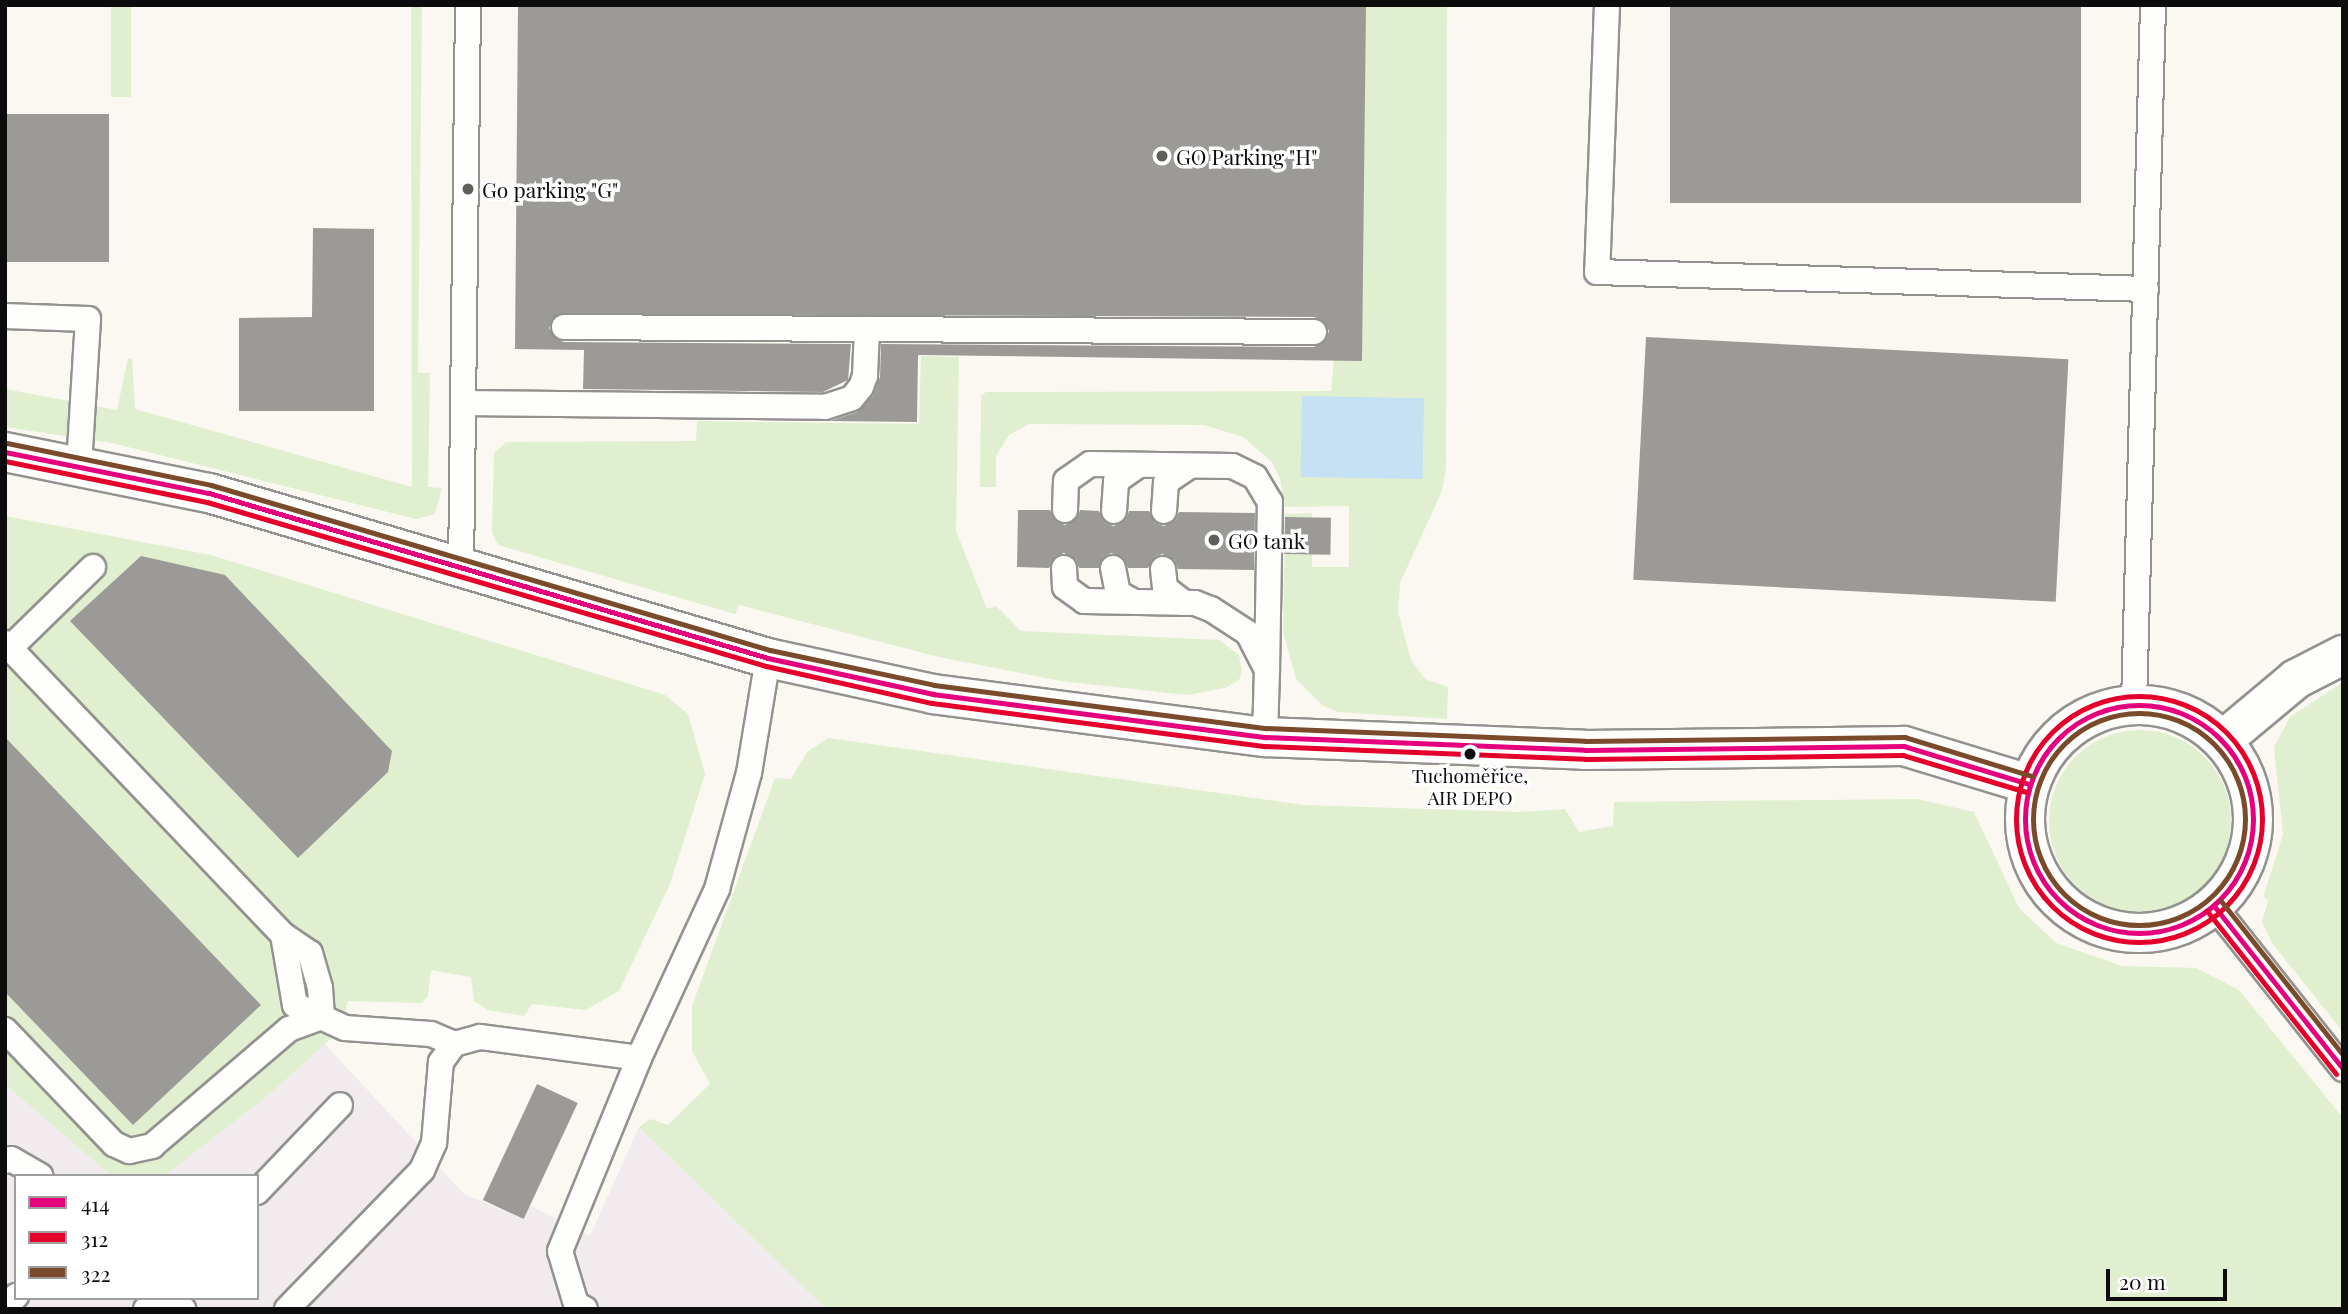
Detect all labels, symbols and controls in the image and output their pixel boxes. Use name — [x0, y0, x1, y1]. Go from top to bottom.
place label: GO Parking "H" — [1176, 143, 1318, 169]
marker: GO Parking "H" — [1154, 148, 1170, 164]
place label: Go parking "G" — [482, 176, 619, 202]
marker: Go parking "G" — [460, 181, 476, 197]
place label: GO tank — [1228, 527, 1306, 553]
marker: GO tank — [1206, 532, 1222, 548]
marker: Tuchoměřice, AIR DEPO — [1463, 747, 1477, 761]
place label: Tuchoměřice, AIR DEPO — [1412, 765, 1528, 809]
legend — [14, 1174, 259, 1300]
text: 414 — [81, 1189, 110, 1217]
text: 312 — [81, 1224, 108, 1252]
scale bar — [2110, 1254, 2231, 1298]
text: 322 — [81, 1259, 111, 1287]
text: 20 m — [2119, 1267, 2166, 1295]

